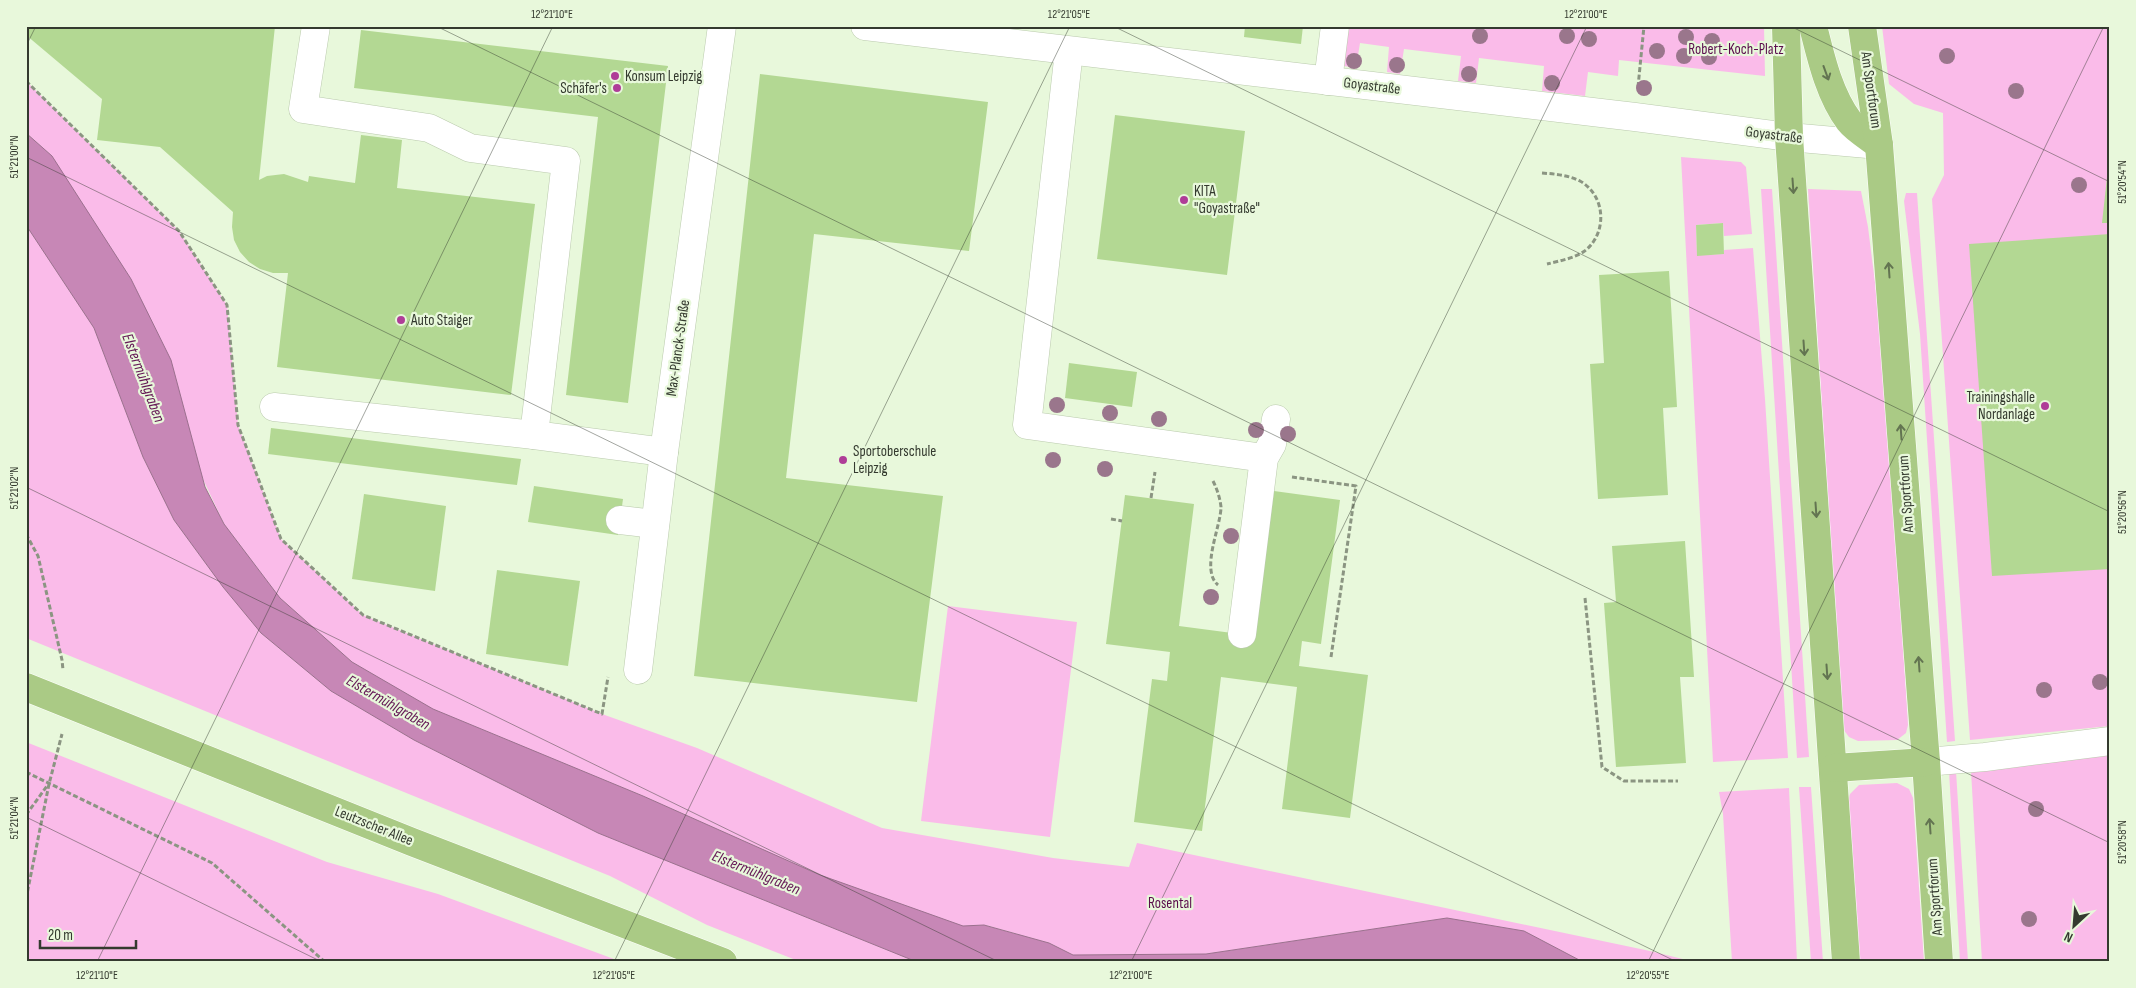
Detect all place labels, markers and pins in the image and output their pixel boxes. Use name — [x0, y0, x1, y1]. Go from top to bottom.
place label: Konsum Leipzig — [625, 67, 702, 86]
marker: Konsum Leipzig — [609, 70, 621, 82]
place label: Schäfer's — [560, 79, 607, 98]
marker: Schäfer's — [611, 82, 623, 94]
place label: KITA "Goyastraße" — [1194, 182, 1260, 218]
marker: KITA "Goyastraße" — [1178, 194, 1190, 206]
place label: Auto Staiger — [410, 311, 473, 330]
marker: Auto Staiger — [395, 314, 407, 326]
place label: Trainingshalle Nordanlage — [1967, 388, 2035, 424]
marker: Trainingshalle Nordanlage — [2039, 400, 2051, 412]
place label: Sportoberschule Leipzig — [853, 442, 936, 478]
marker: Sportoberschule Leipzig — [837, 454, 849, 466]

